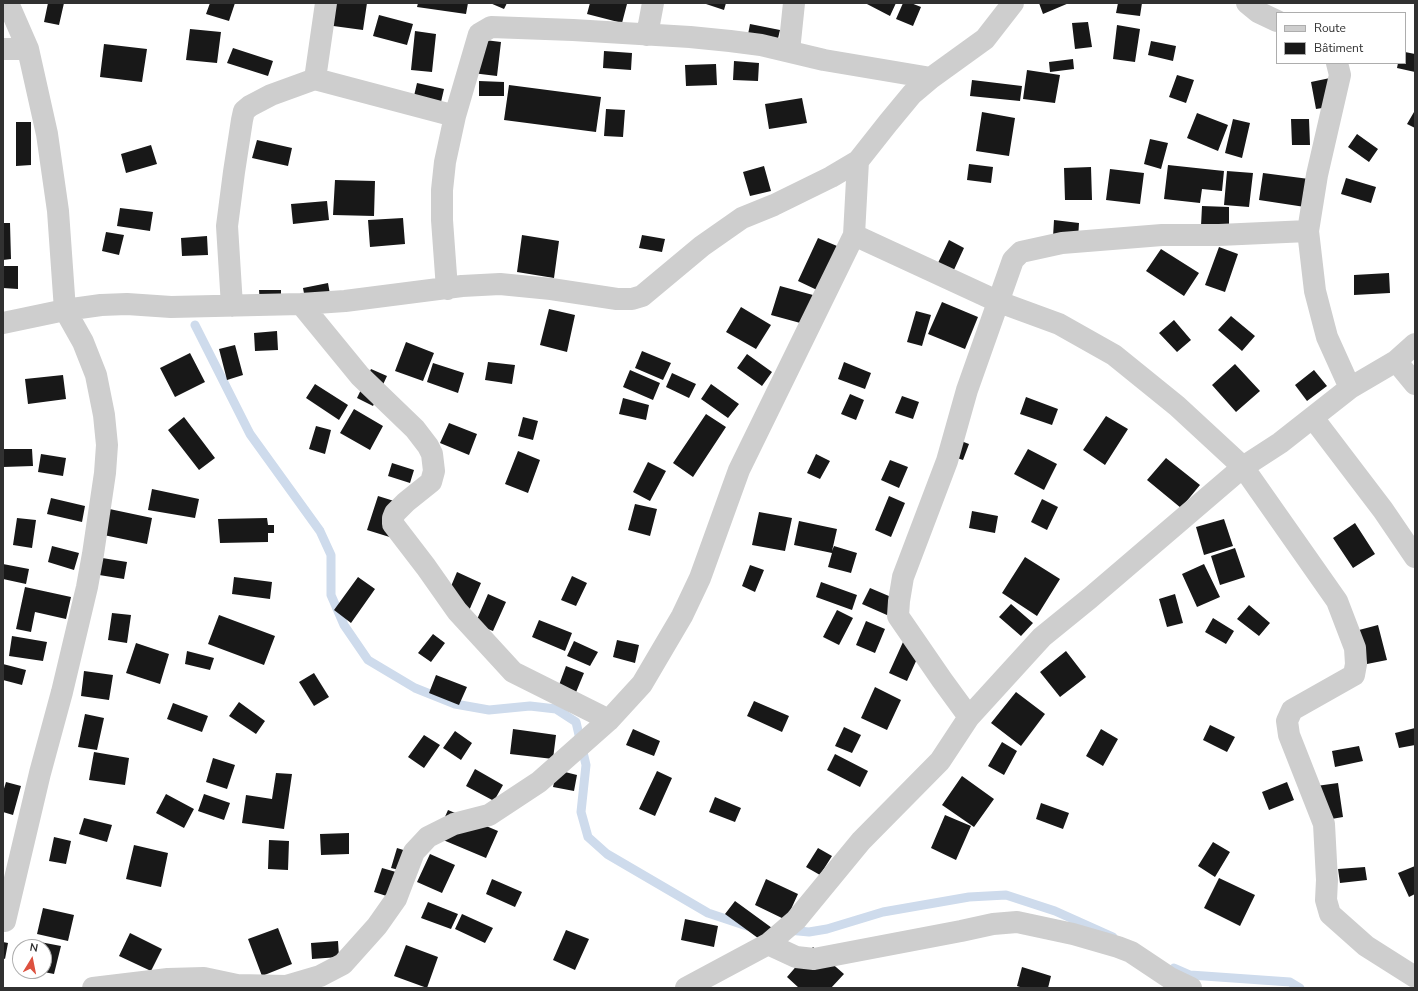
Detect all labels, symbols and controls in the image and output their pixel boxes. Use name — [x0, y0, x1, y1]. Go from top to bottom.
legend — [1276, 12, 1406, 64]
text: Route — [1314, 20, 1346, 36]
text: Bâtiment — [1314, 40, 1363, 56]
north arrow — [12, 939, 52, 979]
text: N — [29, 940, 39, 956]

